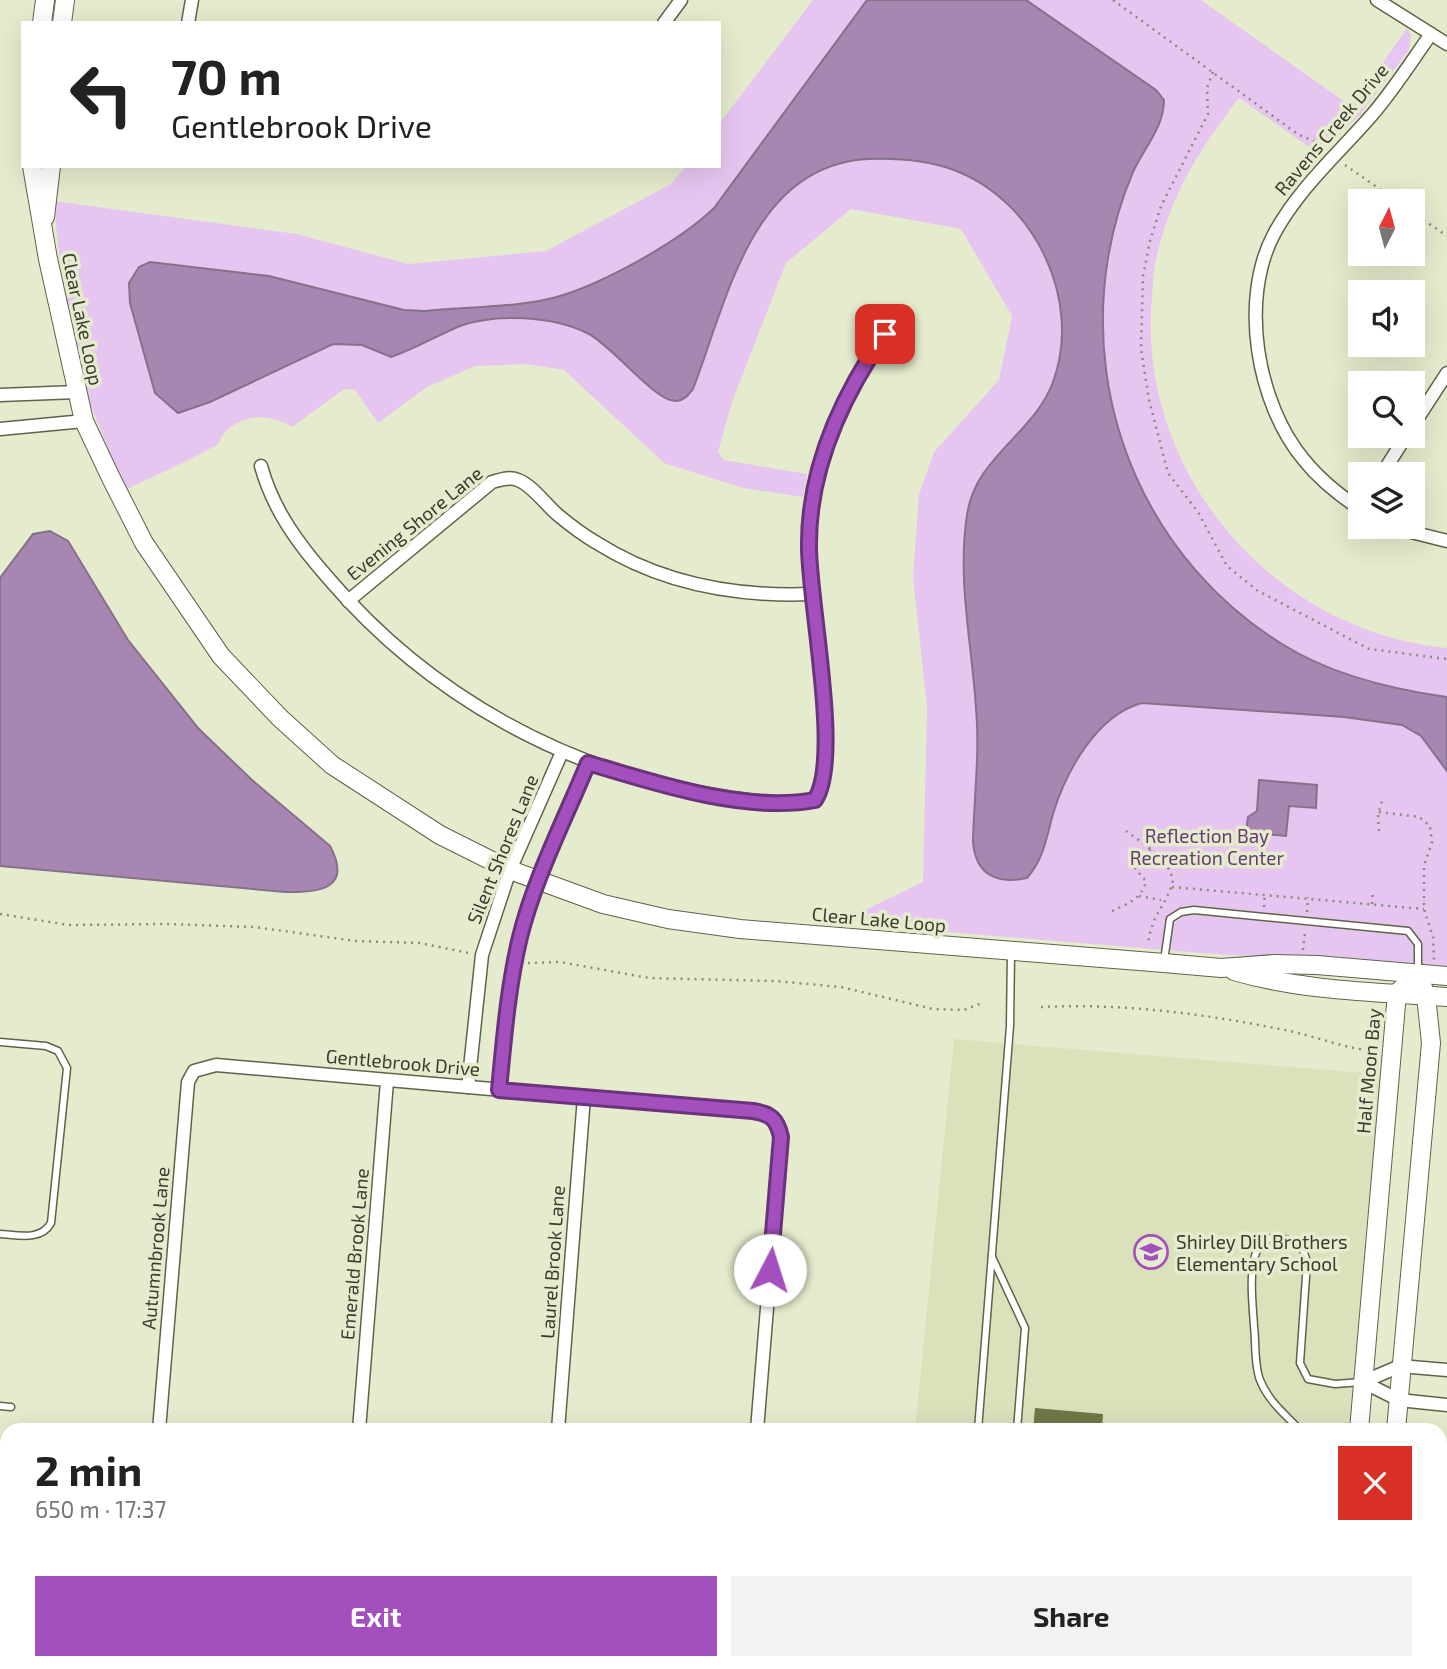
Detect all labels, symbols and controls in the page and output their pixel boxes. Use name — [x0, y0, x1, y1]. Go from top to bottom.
text: 70 m — [171, 46, 282, 105]
icon: left — [56, 49, 147, 140]
street label: Ravens Creek Drive — [1269, 59, 1393, 199]
text: Gentlebrook Drive — [171, 106, 432, 144]
north arrow — [1348, 189, 1424, 266]
map controls — [1348, 189, 1425, 539]
street label: Clear Lake Loop — [58, 251, 108, 387]
button: sound — [1348, 280, 1425, 357]
pin — [855, 304, 915, 364]
icon: arrive — [866, 315, 904, 353]
button: search — [1348, 371, 1425, 448]
street label: Evening Shore Lane — [341, 461, 487, 585]
button: layers — [1348, 462, 1425, 539]
street label: Silent Shores Lane — [462, 771, 542, 927]
park label: Reflection Bay Recreation Center — [1130, 824, 1285, 869]
street label: Clear Lake Loop — [811, 902, 947, 936]
street label: Half Moon Bay — [1351, 1007, 1385, 1135]
street label: Gentlebrook Drive — [325, 1044, 481, 1080]
street label: Autumnbrook Lane — [136, 1166, 174, 1330]
street label: Emerald Brook Lane — [335, 1167, 373, 1341]
street label: Laurel Brook Lane — [535, 1184, 569, 1340]
place label: Shirley Dill Brothers Elementary School — [1176, 1230, 1348, 1275]
position arrow — [733, 1233, 807, 1307]
school or university icon: Shirley Dill Brothers Elementary School — [1132, 1233, 1170, 1271]
text: 2 min — [35, 1444, 142, 1494]
button: close — [1338, 1446, 1412, 1520]
text: 650 m · 17:37 — [35, 1495, 166, 1523]
button: Exit — [35, 1576, 717, 1656]
button: Share — [731, 1576, 1412, 1656]

